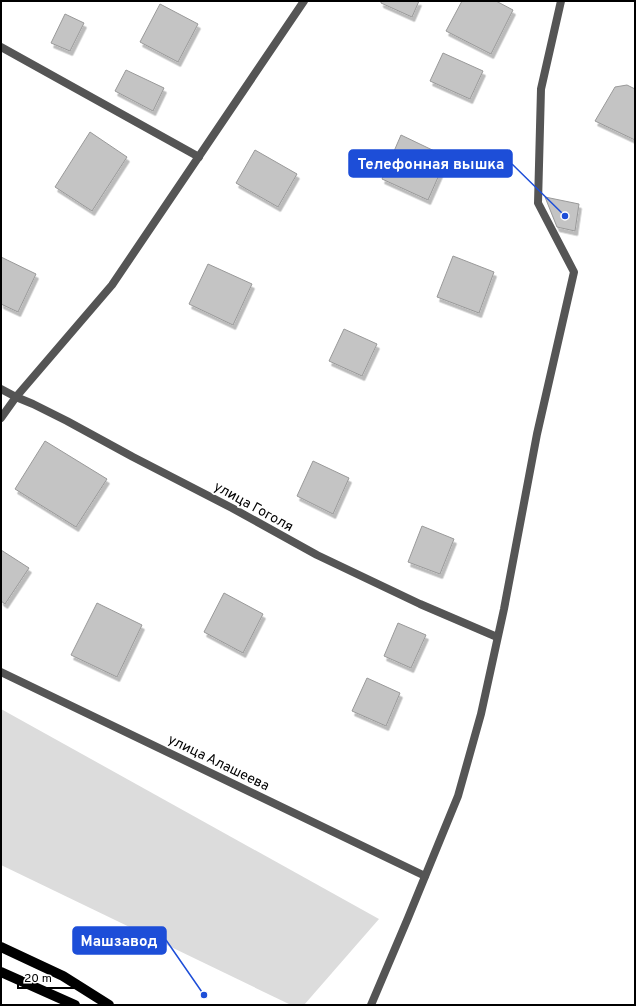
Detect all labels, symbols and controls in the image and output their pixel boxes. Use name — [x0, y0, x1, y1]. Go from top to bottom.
callout: Телефонная вышка — [349, 150, 512, 177]
text: Телефонная вышка — [358, 156, 504, 175]
street label: улица Гоголя — [210, 478, 296, 536]
street label: улица Алашеева — [165, 731, 272, 795]
callout: Машзавод — [73, 927, 166, 954]
text: Машзавод — [80, 933, 158, 952]
scale bar — [18, 964, 74, 990]
text: 20 m — [24, 971, 52, 987]

